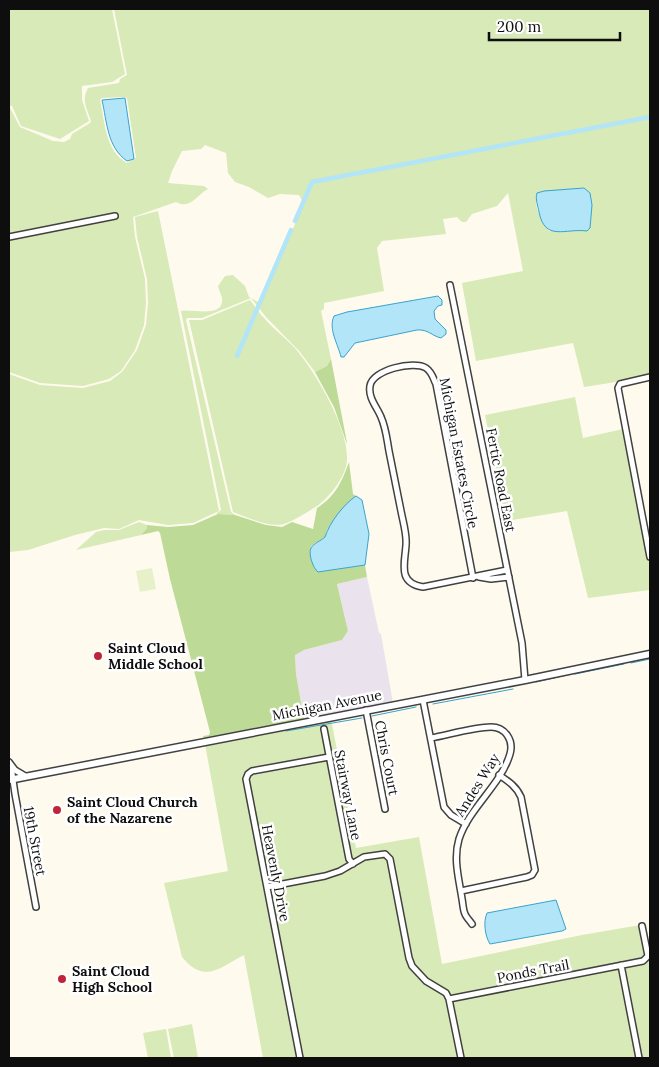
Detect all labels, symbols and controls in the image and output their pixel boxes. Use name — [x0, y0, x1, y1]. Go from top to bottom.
scale bar — [489, 10, 620, 42]
text: 200 m — [497, 17, 541, 36]
street label: Michigan Estates Circle — [436, 376, 483, 530]
street label: Fertic Road East — [482, 426, 520, 534]
place label: Saint Cloud Middle School — [108, 639, 203, 673]
marker: Saint Cloud Middle School — [92, 650, 104, 662]
street label: Michigan Avenue — [271, 685, 384, 724]
street label: Chris Court — [371, 719, 403, 798]
street label: Stairway Lane — [330, 748, 366, 842]
street label: Andes Way — [450, 750, 504, 821]
place label: Saint Cloud Church of the Nazarene — [67, 793, 198, 827]
marker: Saint Cloud Church of the Nazarene — [51, 804, 63, 816]
street label: 19th Street — [19, 805, 51, 878]
street label: Heavenly Drive — [258, 823, 294, 923]
street label: Ponds Trail — [495, 955, 571, 987]
place label: Saint Cloud High School — [72, 962, 153, 996]
marker: Saint Cloud High School — [56, 973, 68, 985]

